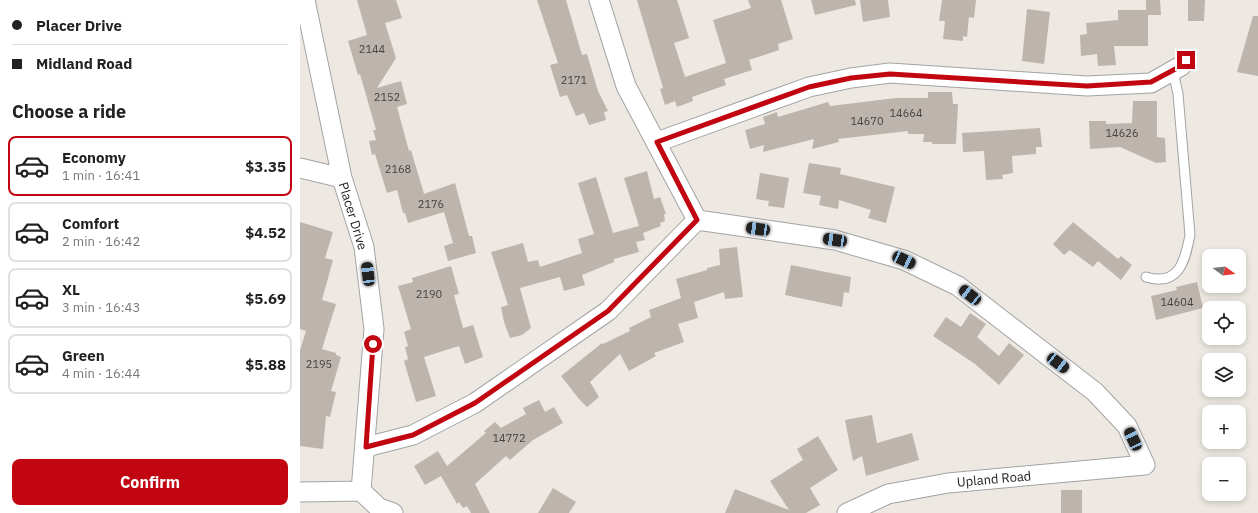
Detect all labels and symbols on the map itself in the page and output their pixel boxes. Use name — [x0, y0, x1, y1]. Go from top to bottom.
house number: 2144 — [359, 42, 386, 56]
route end — [1177, 51, 1195, 69]
house number: 2171 — [561, 73, 588, 87]
house number: 2152 — [374, 90, 400, 104]
house number: 14664 — [890, 106, 923, 120]
house number: 14670 — [851, 114, 884, 128]
house number: 14626 — [1106, 126, 1139, 140]
house number: 2168 — [385, 162, 411, 176]
street label: Placer Drive — [335, 180, 371, 252]
house number: 2176 — [418, 197, 444, 211]
car — [745, 221, 771, 237]
car — [822, 232, 848, 248]
car — [891, 249, 917, 271]
north arrow — [1202, 249, 1246, 293]
car — [361, 261, 375, 287]
car — [957, 283, 983, 307]
house number: 2190 — [416, 287, 442, 301]
house number: 14604 — [1161, 295, 1194, 309]
route start — [364, 335, 382, 353]
car — [1045, 351, 1071, 375]
house number: 2195 — [306, 357, 332, 371]
car — [1122, 426, 1144, 452]
house number: 14772 — [493, 431, 526, 445]
street label: Upland Road — [956, 467, 1032, 491]

